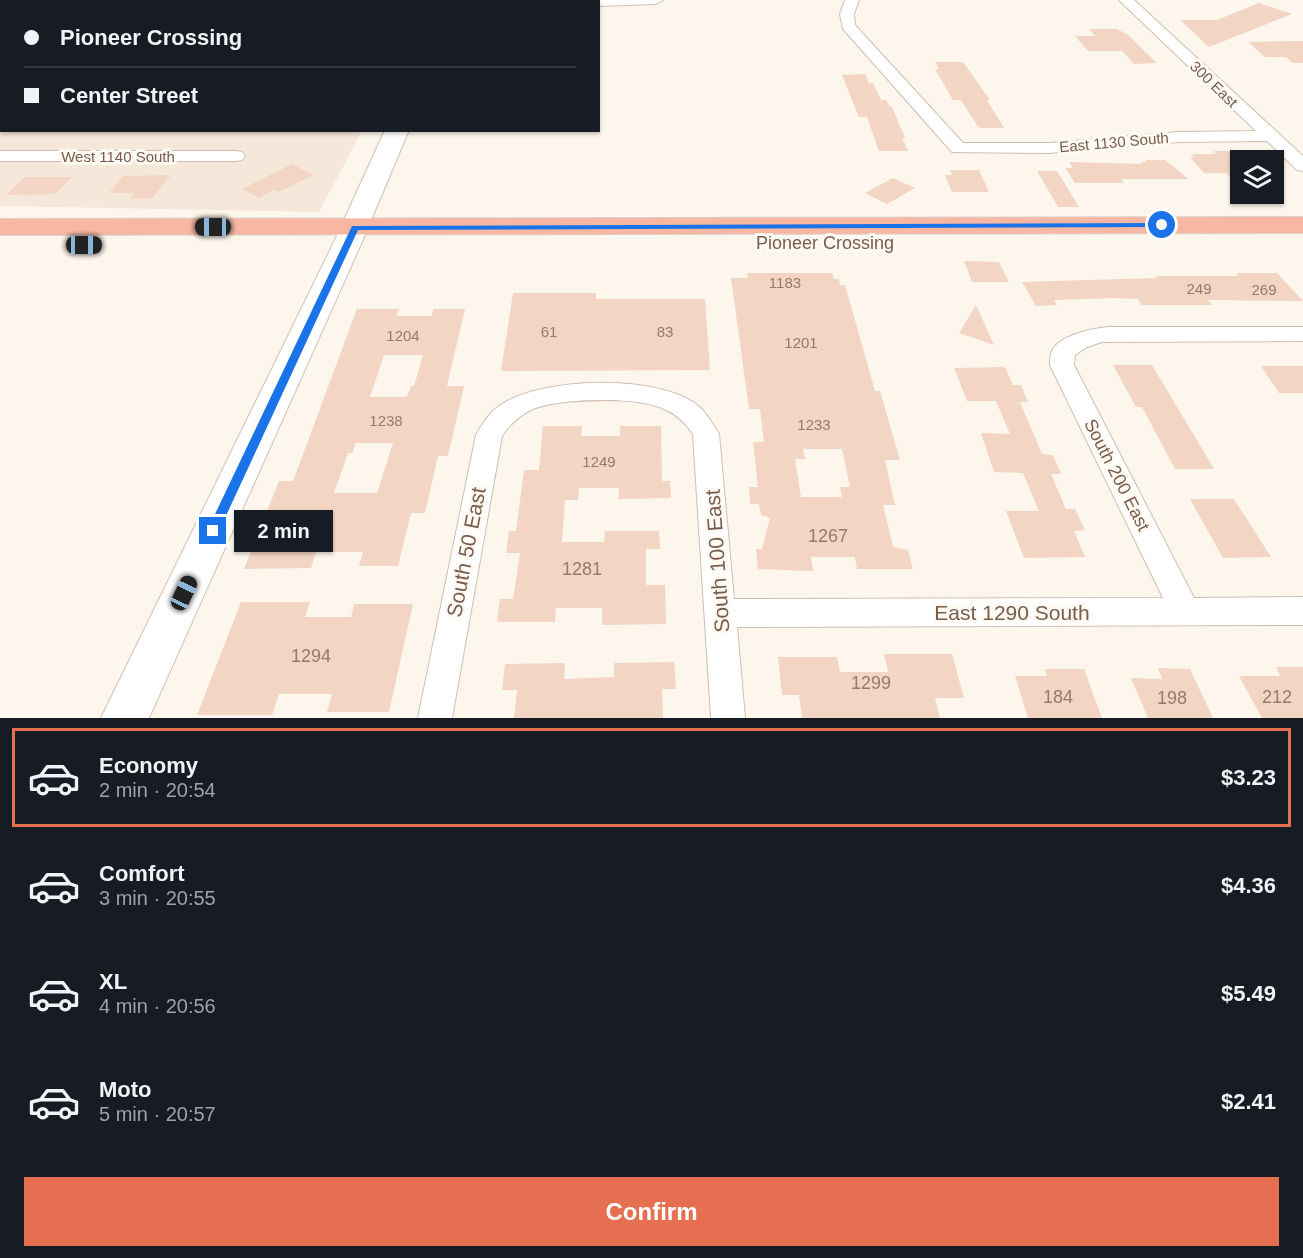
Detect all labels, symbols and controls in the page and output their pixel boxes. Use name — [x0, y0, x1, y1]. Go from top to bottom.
text: Pioneer Crossing — [60, 25, 242, 50]
street label: 300 East — [1187, 57, 1242, 111]
text: Center Street — [60, 83, 198, 108]
street label: East 1130 South — [1059, 129, 1169, 155]
street label: West 1140 South — [61, 148, 175, 165]
map controls — [1230, 150, 1284, 204]
button: layers — [1230, 150, 1284, 204]
route start — [1148, 211, 1175, 238]
car — [195, 218, 231, 236]
street label: Pioneer Crossing — [756, 233, 894, 253]
car — [66, 236, 102, 254]
house number: 1183 — [769, 274, 801, 291]
house number: 249 — [1186, 280, 1212, 297]
house number: 269 — [1251, 281, 1277, 298]
house number: 61 — [541, 323, 557, 340]
house number: 83 — [657, 323, 673, 340]
house number: 1204 — [386, 327, 420, 344]
house number: 1201 — [784, 334, 818, 351]
house number: 1238 — [369, 412, 403, 429]
house number: 1233 — [797, 416, 831, 433]
street label: South 200 East — [1080, 416, 1154, 534]
house number: 1249 — [582, 453, 616, 470]
street label: South 50 East — [442, 485, 490, 619]
street label: South 100 East — [701, 488, 733, 633]
callout: 2 min — [234, 510, 333, 552]
route end — [199, 517, 226, 544]
text: 2 min — [257, 520, 310, 542]
house number: 1267 — [808, 526, 848, 546]
house number: 1281 — [562, 559, 602, 579]
car — [168, 573, 200, 613]
street label: East 1290 South — [934, 601, 1090, 624]
house number: 1294 — [291, 646, 331, 666]
house number: 1299 — [851, 673, 891, 693]
house number: 184 — [1043, 687, 1073, 707]
house number: 212 — [1262, 687, 1292, 707]
house number: 198 — [1157, 688, 1187, 708]
icon: car — [27, 751, 81, 805]
text: Economy — [99, 753, 198, 778]
text: $3.23 — [1221, 765, 1276, 790]
text: 2 min · 20:54 — [99, 779, 216, 801]
icon: car — [27, 859, 81, 913]
text: Comfort — [99, 861, 185, 886]
text: $4.36 — [1221, 873, 1276, 898]
text: 3 min · 20:55 — [99, 887, 216, 909]
icon: car — [27, 967, 81, 1021]
text: XL — [99, 969, 127, 994]
text: $5.49 — [1221, 981, 1276, 1006]
text: 4 min · 20:56 — [99, 995, 216, 1017]
icon: car — [27, 1075, 81, 1129]
text: Moto — [99, 1077, 152, 1102]
text: $2.41 — [1221, 1089, 1276, 1114]
text: 5 min · 20:57 — [99, 1103, 216, 1125]
button: Confirm — [24, 1177, 1279, 1246]

